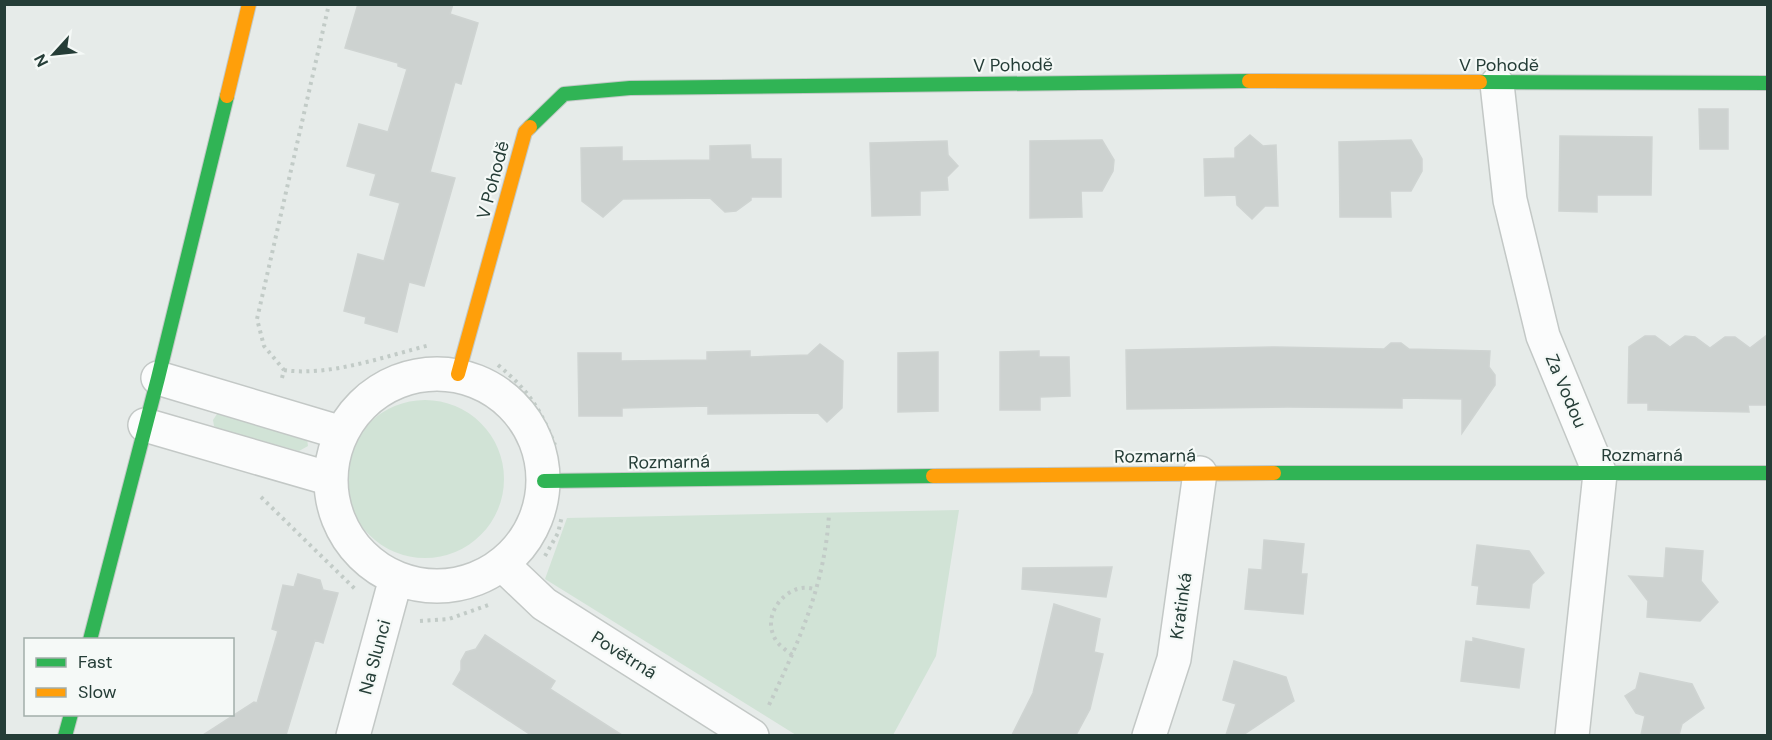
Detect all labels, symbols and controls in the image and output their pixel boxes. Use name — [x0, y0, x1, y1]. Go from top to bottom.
north arrow — [24, 24, 84, 84]
text: N — [29, 51, 53, 71]
street label: V Pohodě — [973, 52, 1053, 78]
street label: V Pohodě — [1459, 53, 1539, 77]
street label: V Pohodě — [471, 138, 515, 222]
street label: Za Vodou — [1540, 350, 1592, 432]
street label: Rozmarná — [1114, 443, 1196, 469]
street label: Rozmarná — [1601, 443, 1683, 467]
street label: Rozmarná — [628, 449, 710, 475]
street label: Kratinká — [1164, 571, 1198, 641]
street label: Na Slunci — [353, 617, 397, 697]
street label: Povětrná — [587, 625, 661, 685]
legend — [24, 638, 234, 716]
text: Fast — [78, 650, 113, 674]
text: Slow — [78, 680, 117, 704]

